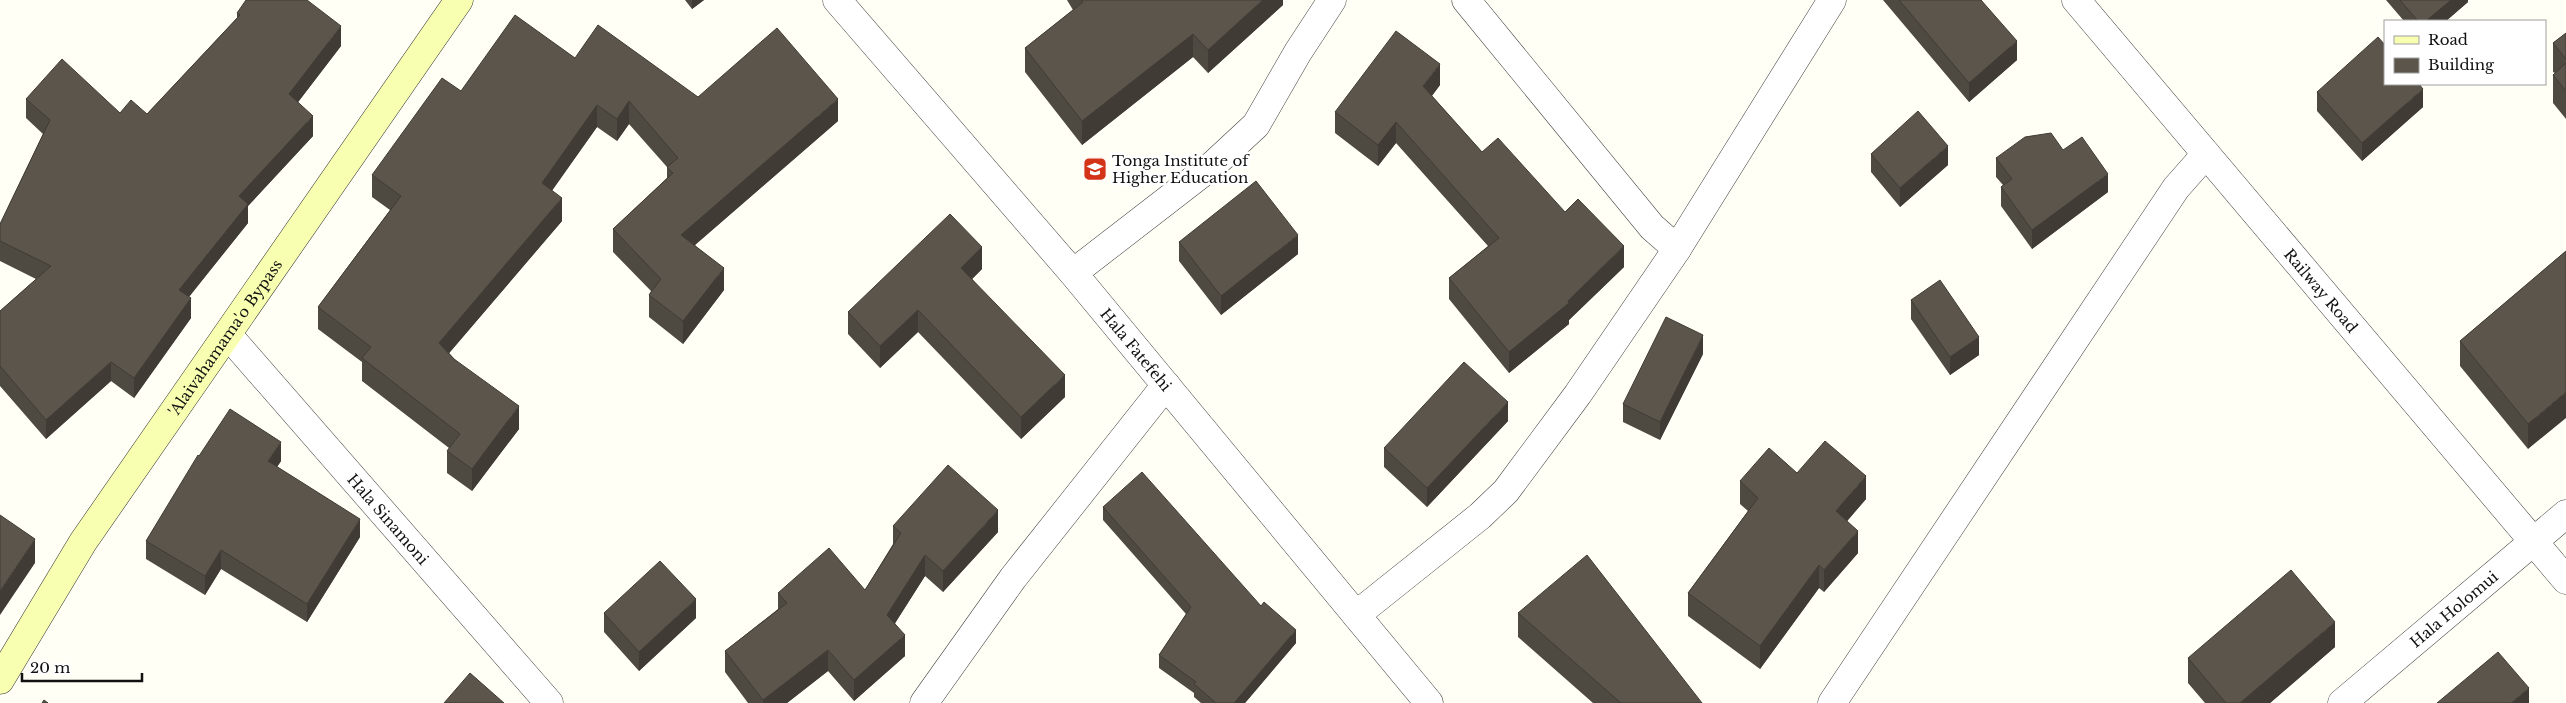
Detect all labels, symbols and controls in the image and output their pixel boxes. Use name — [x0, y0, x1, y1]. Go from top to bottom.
legend — [2384, 20, 2546, 85]
text: Road — [2428, 30, 2468, 49]
text: Building — [2428, 55, 2495, 74]
place label: Tonga Institute of Higher Education — [1112, 151, 1250, 187]
school or university icon: Tonga Institute of Higher Education — [1082, 156, 1108, 182]
street label: Railway Road — [2280, 244, 2362, 336]
street label: 'Alaivahamama'o Bypass — [164, 255, 286, 419]
street label: Hala Fatefehi — [1096, 304, 1176, 395]
street label: Hala Sinamoni — [344, 470, 433, 568]
street label: Hala Holomui — [2406, 566, 2501, 651]
scale bar — [22, 650, 142, 682]
text: 20 m — [30, 658, 70, 677]

